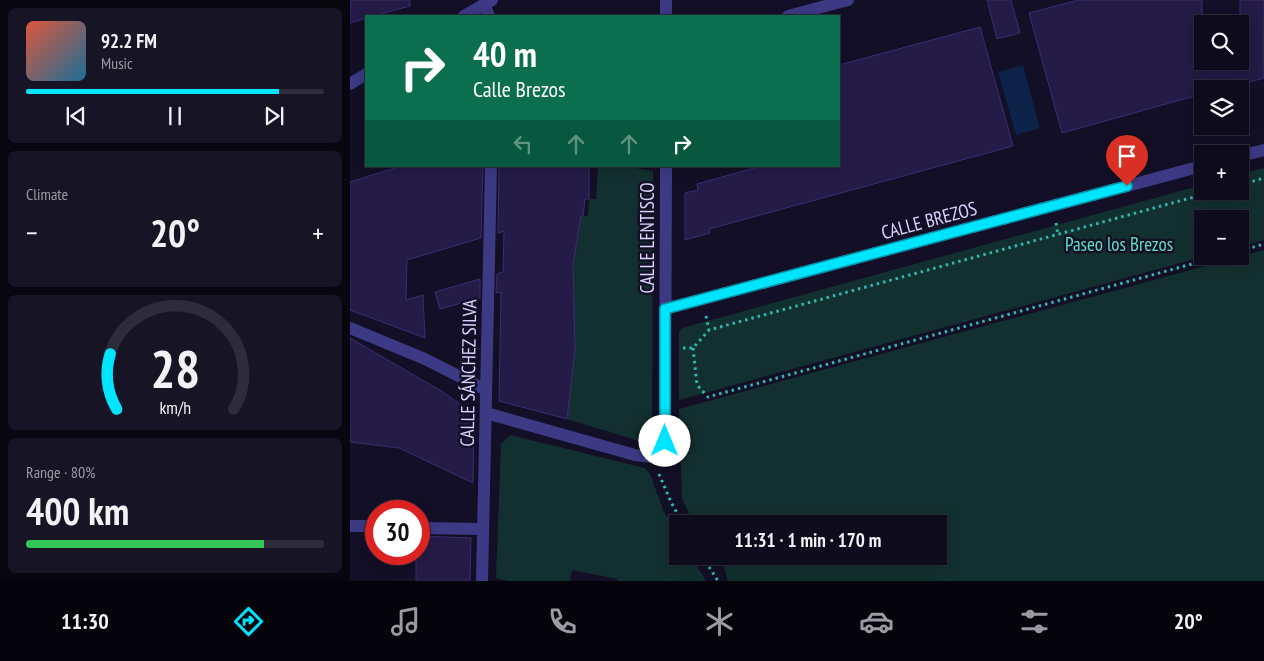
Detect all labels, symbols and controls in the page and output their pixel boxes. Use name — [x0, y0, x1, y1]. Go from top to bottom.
map controls — [1194, 15, 1249, 265]
button: search — [1194, 15, 1249, 70]
text: 92.2 FM — [101, 29, 157, 53]
text: 40 m — [473, 31, 537, 77]
icon: right — [390, 35, 455, 100]
text: Music — [101, 53, 133, 73]
text: Calle Brezos — [473, 75, 566, 103]
button: layers — [1194, 80, 1249, 135]
icon: previous — [62, 102, 90, 130]
icon: pause — [161, 102, 189, 130]
icon: next — [260, 102, 288, 130]
icon: left — [509, 130, 537, 158]
icon: ahead — [562, 130, 590, 158]
icon: ahead — [615, 130, 643, 158]
icon: right — [668, 130, 696, 158]
pin — [1106, 135, 1148, 186]
icon: arrive — [1113, 142, 1141, 170]
button: + — [1194, 145, 1249, 200]
street label: CALLE LENTISCO — [635, 182, 659, 294]
text: Climate — [26, 184, 68, 204]
street label: CALLE BREZOS — [879, 196, 979, 244]
text: 20° — [150, 208, 200, 257]
button: − — [1194, 210, 1249, 265]
text: − — [26, 214, 38, 251]
text: + — [312, 214, 324, 251]
park label: Paseo los Brezos — [1065, 232, 1173, 256]
street label: CALLE SÁNCHEZ SILVA — [455, 299, 481, 447]
text: 28 — [150, 335, 200, 402]
text: km/h — [159, 396, 191, 419]
position arrow — [638, 414, 690, 466]
text: Range · 80% — [26, 462, 95, 482]
text: 400 km — [26, 486, 129, 535]
speed limit sign: 30 — [365, 500, 430, 565]
text: 11:31 · 1 min · 170 m — [735, 528, 881, 552]
icon: directions — [231, 604, 266, 639]
icon: music — [388, 604, 423, 639]
icon: phone — [545, 604, 580, 639]
icon: climate — [702, 604, 737, 639]
icon: car — [859, 604, 894, 639]
icon: filters — [1017, 604, 1052, 639]
text: 11:30 — [61, 607, 109, 635]
text: 20° — [1174, 607, 1203, 635]

